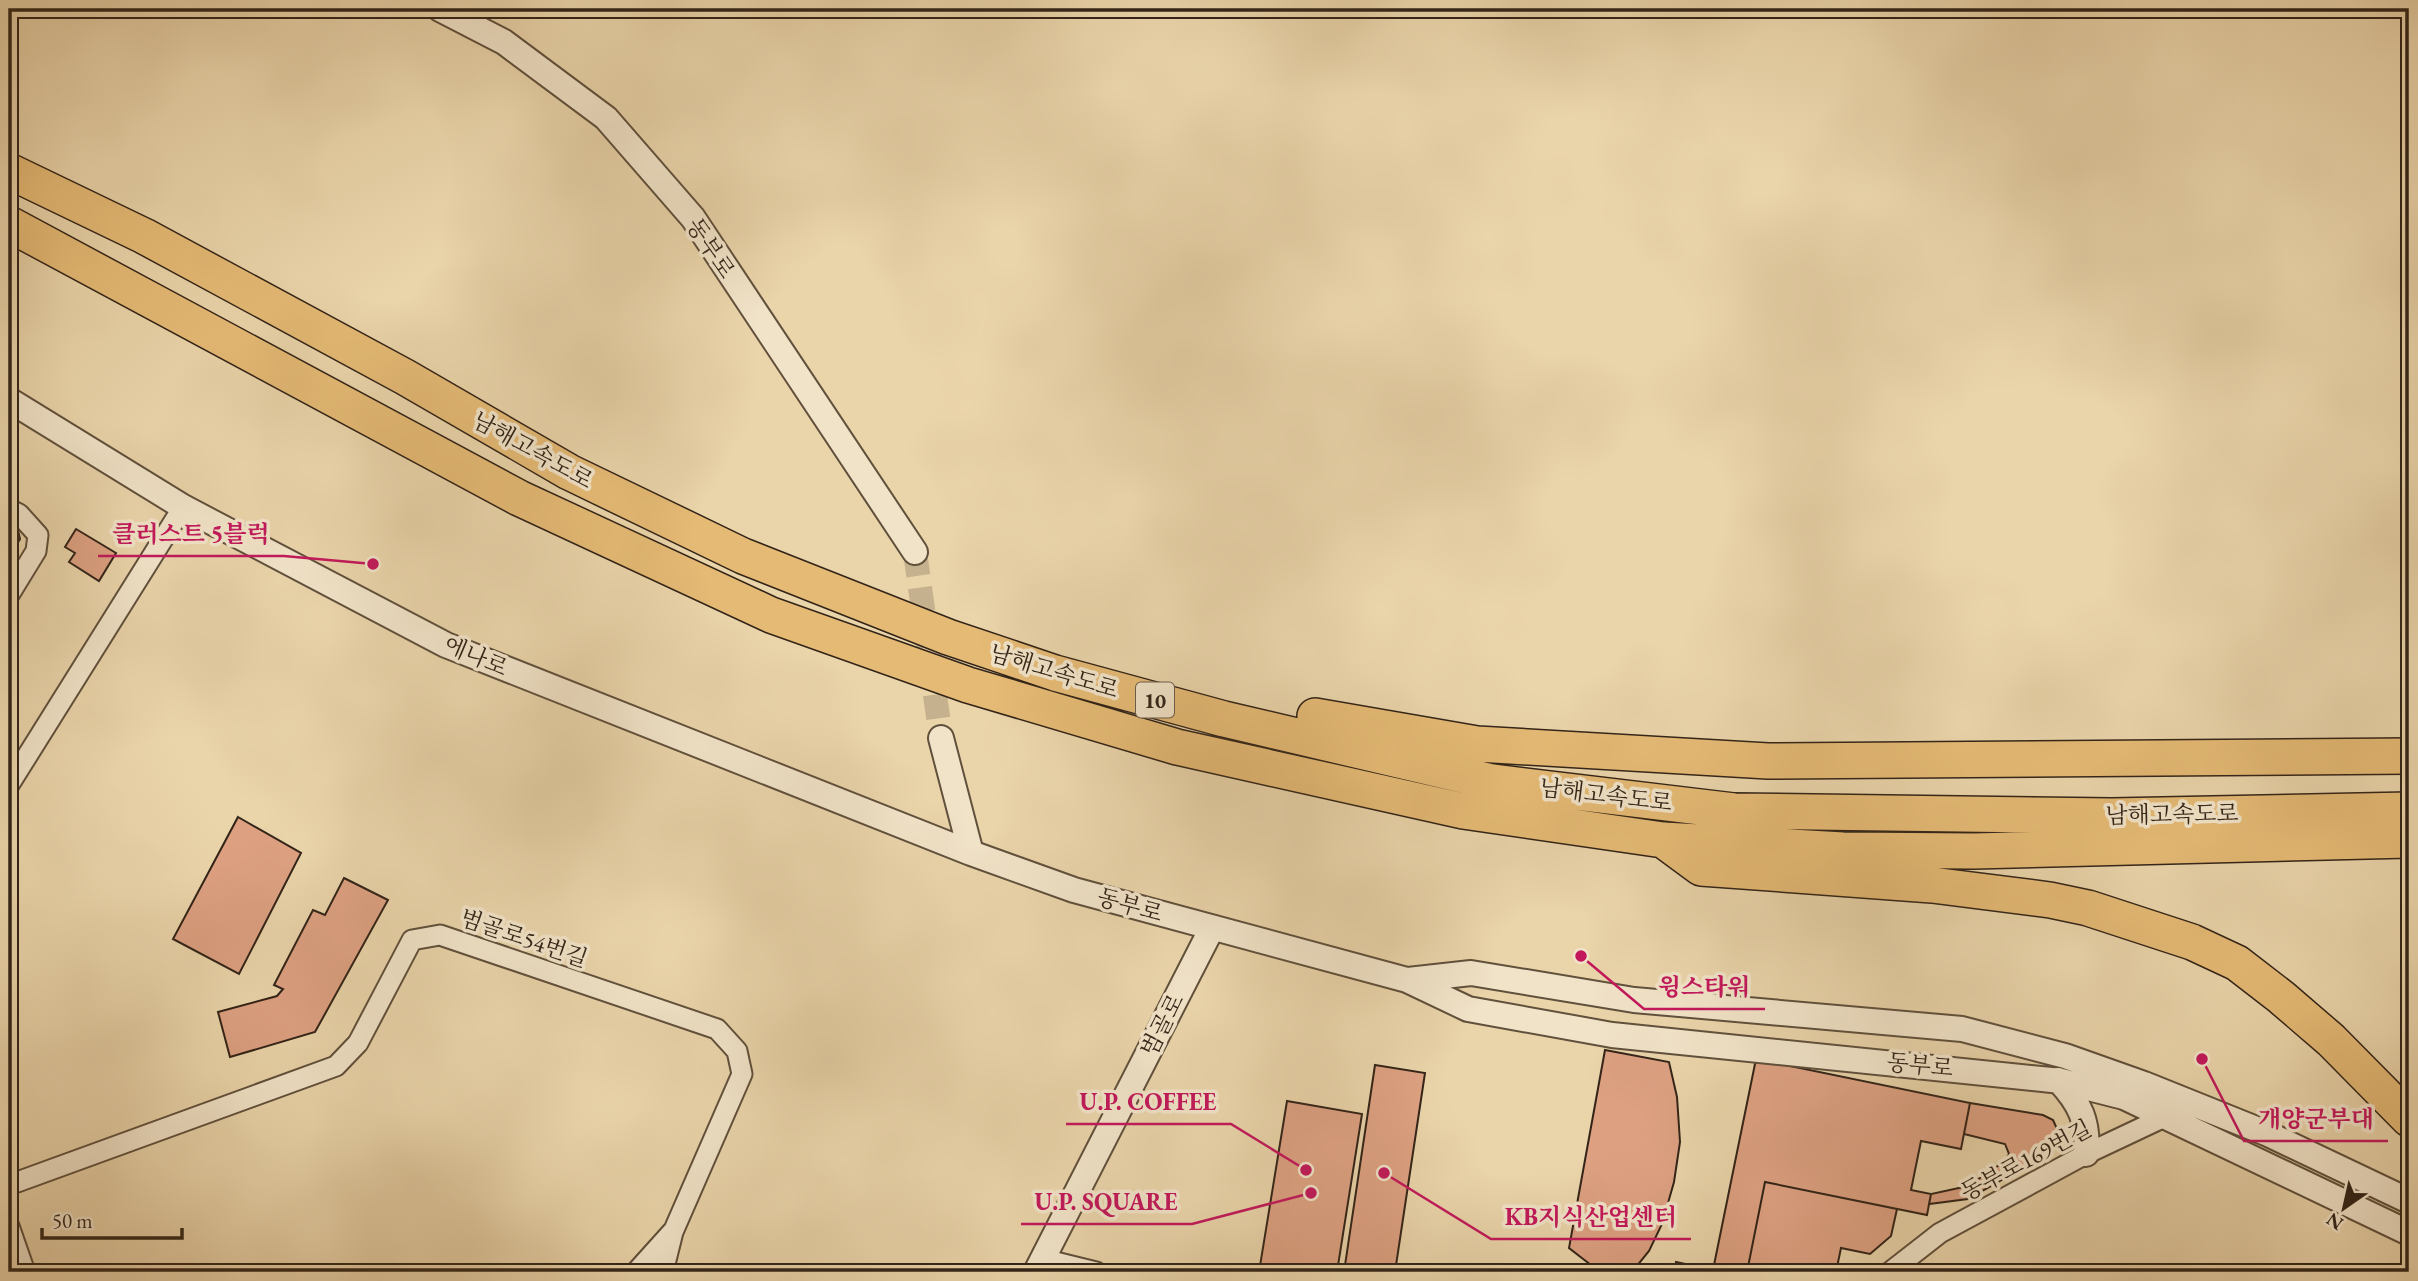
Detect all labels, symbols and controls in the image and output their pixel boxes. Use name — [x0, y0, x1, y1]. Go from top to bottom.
street label: 동부로 — [680, 212, 742, 284]
street label: 남해고속도로 — [467, 405, 599, 495]
callout: 클러스트 5블럭 — [98, 511, 284, 556]
text: 클러스트 5블럭 — [112, 518, 270, 549]
street label: 에나로 — [439, 629, 513, 683]
street label: 남해고속도로 — [986, 637, 1122, 705]
road number: 10 — [1136, 682, 1174, 718]
street label: 남해고속도로 — [1538, 772, 1674, 818]
street label: 남해고속도로 — [2105, 798, 2239, 830]
street label: 동부로 — [1094, 881, 1166, 929]
street label: 범골로54번길 — [456, 902, 592, 974]
callout: 윙스타워 — [1644, 964, 1765, 1009]
text: 윙스타워 — [1658, 971, 1750, 1002]
street label: 범골로 — [1134, 988, 1190, 1062]
street label: 동부로 — [1885, 1047, 1955, 1083]
callout: U.P. COFFEE — [1066, 1079, 1231, 1124]
text: U.P. COFFEE — [1080, 1086, 1217, 1117]
callout: 개양군부대 — [2244, 1096, 2388, 1141]
text: 개양군부대 — [2258, 1103, 2374, 1134]
street label: 동부로169번길 — [1955, 1113, 2097, 1207]
north arrow — [2310, 1172, 2380, 1242]
callout: U.P. SQUARE — [1021, 1179, 1192, 1224]
text: U.P. SQUARE — [1034, 1186, 1178, 1217]
callout: KB지식산업센터 — [1491, 1194, 1691, 1239]
scale bar — [42, 1197, 182, 1241]
text: KB지식산업센터 — [1505, 1201, 1677, 1232]
text: 50 m — [52, 1207, 93, 1234]
text: N — [2321, 1207, 2348, 1236]

